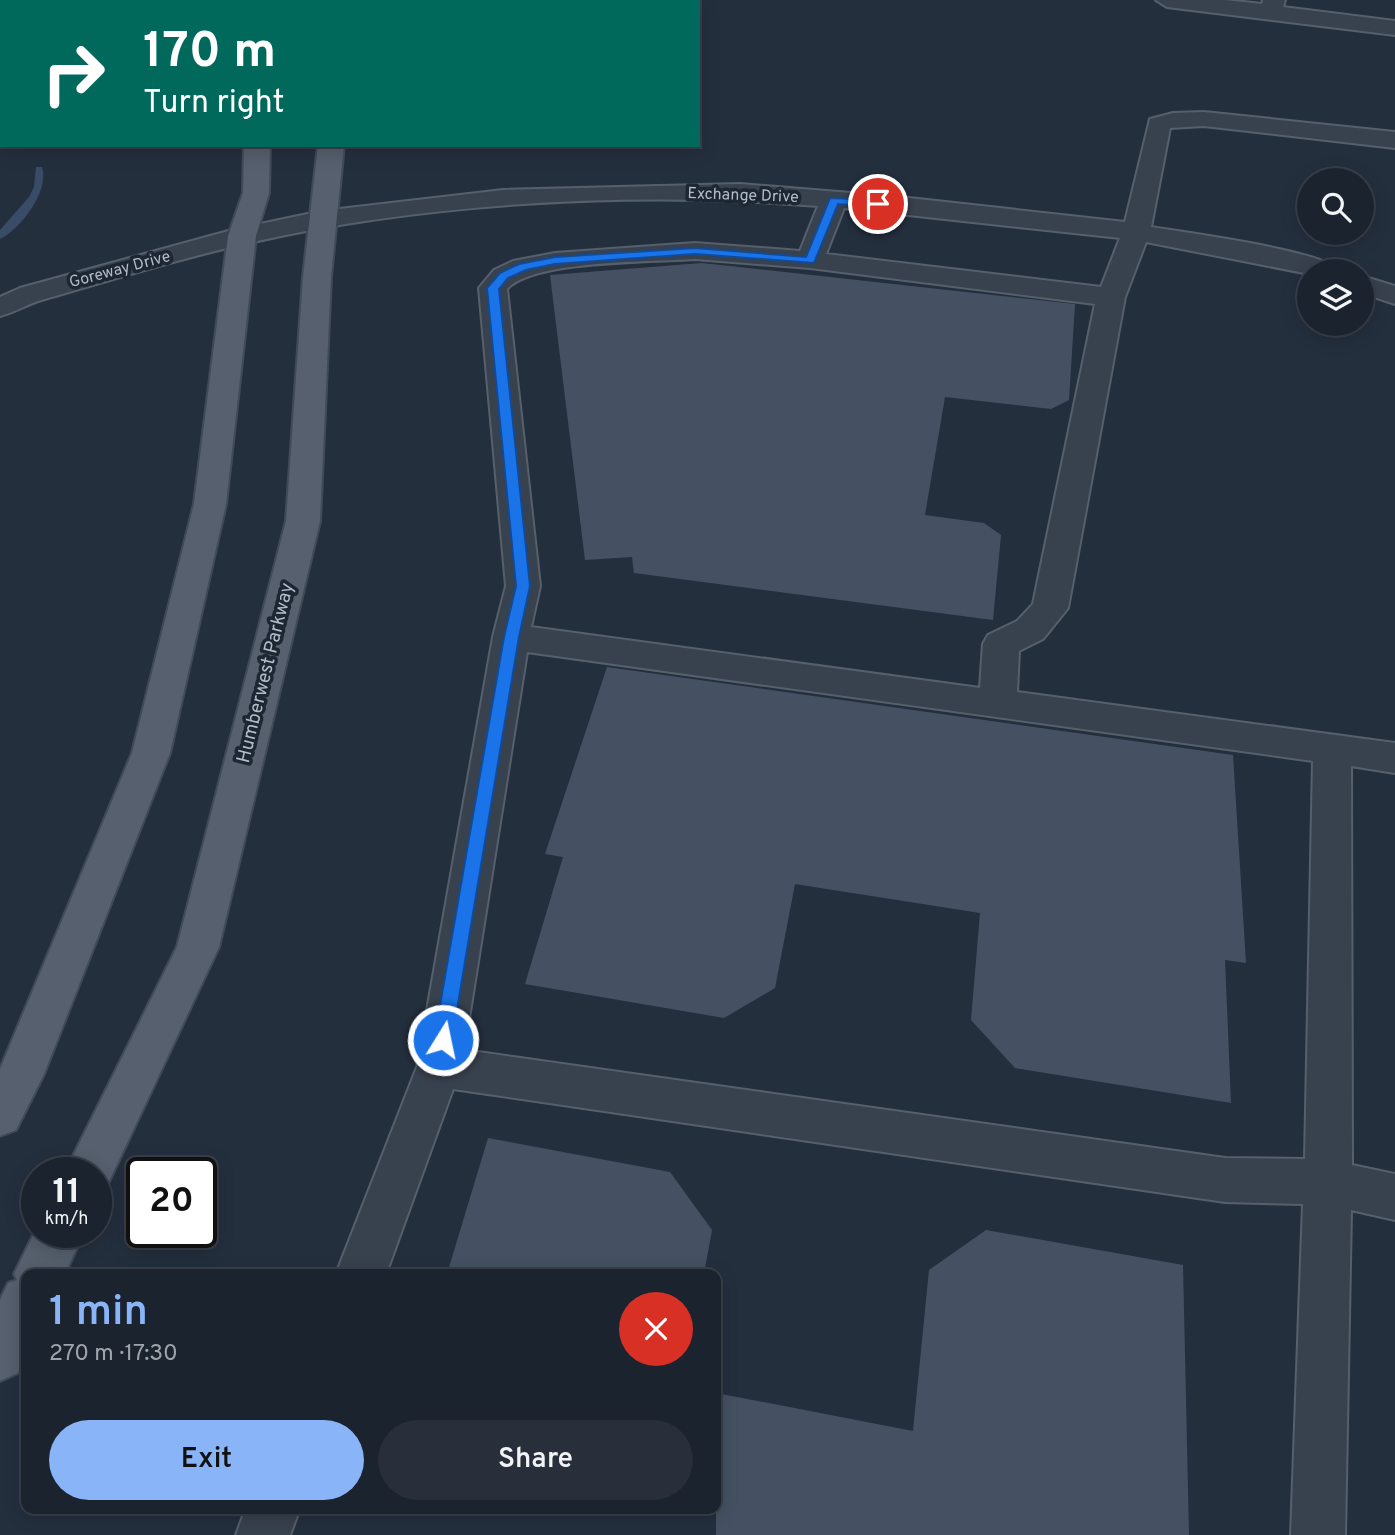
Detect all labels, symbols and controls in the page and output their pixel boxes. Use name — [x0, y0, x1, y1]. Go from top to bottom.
text: 170 m — [143, 23, 276, 85]
icon: right — [28, 28, 119, 119]
text: Turn right — [143, 84, 285, 124]
map controls — [1297, 168, 1374, 336]
button: search — [1297, 168, 1374, 245]
pin — [848, 174, 908, 234]
street label: Exchange Drive — [687, 184, 799, 208]
icon: arrive — [859, 185, 897, 223]
street label: Goreway Drive — [67, 247, 173, 293]
button: layers — [1297, 259, 1374, 336]
street label: Humberwest Parkway — [232, 580, 300, 766]
position arrow — [406, 1003, 480, 1077]
speed limit sign: 20 — [126, 1157, 217, 1248]
text: 11 — [53, 1171, 81, 1215]
text: km/h — [45, 1208, 88, 1231]
text: 1 min — [49, 1287, 148, 1340]
button: close — [619, 1292, 693, 1366]
text: 270 m · 17:30 — [49, 1340, 178, 1369]
button: Exit — [49, 1420, 364, 1500]
button: Share — [378, 1420, 693, 1500]

